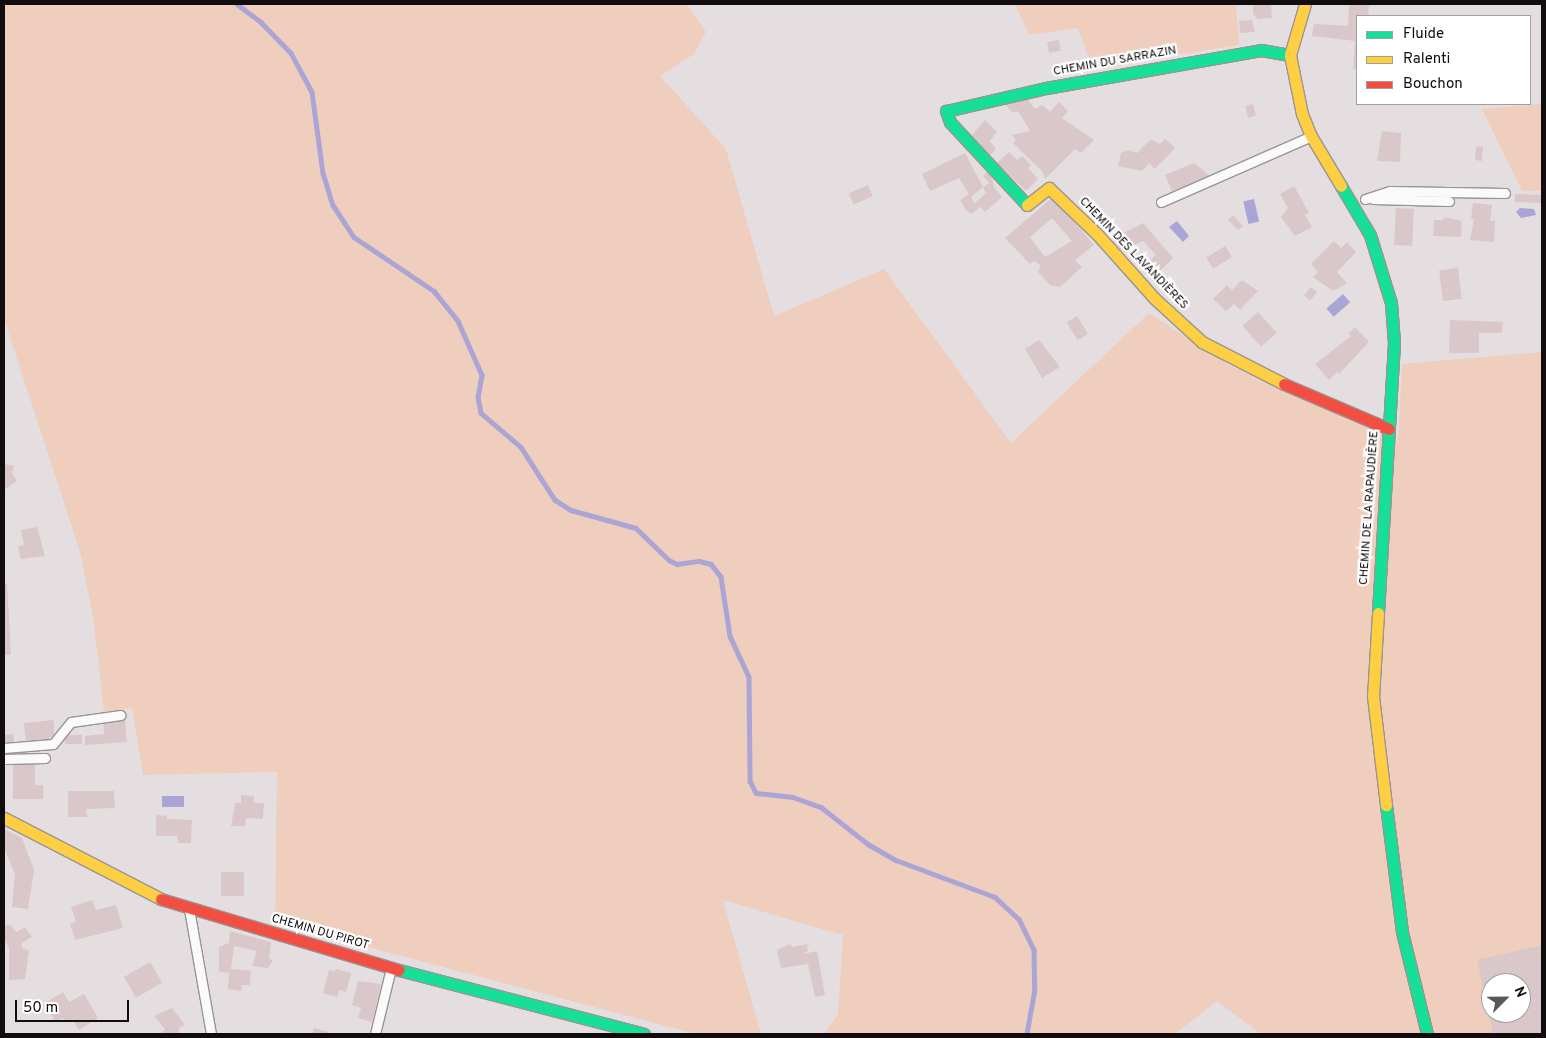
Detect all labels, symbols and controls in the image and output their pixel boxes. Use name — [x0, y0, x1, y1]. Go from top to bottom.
legend — [1356, 15, 1531, 105]
text: Fluide — [1403, 25, 1444, 44]
street label: CHEMIN DU SARRAZIN — [1052, 44, 1178, 80]
text: Ralenti — [1403, 50, 1450, 69]
text: Bouchon — [1403, 75, 1463, 94]
street label: CHEMIN DES LAVANDIÈRES — [1076, 195, 1190, 313]
street label: CHEMIN DE LA RAPAUDIÈRE — [1357, 430, 1383, 586]
street label: CHEMIN DU PIROT — [270, 912, 370, 954]
north arrow — [1481, 973, 1531, 1023]
text: N — [1510, 984, 1529, 1000]
scale bar — [18, 990, 131, 1022]
text: 50 m — [23, 999, 58, 1018]

